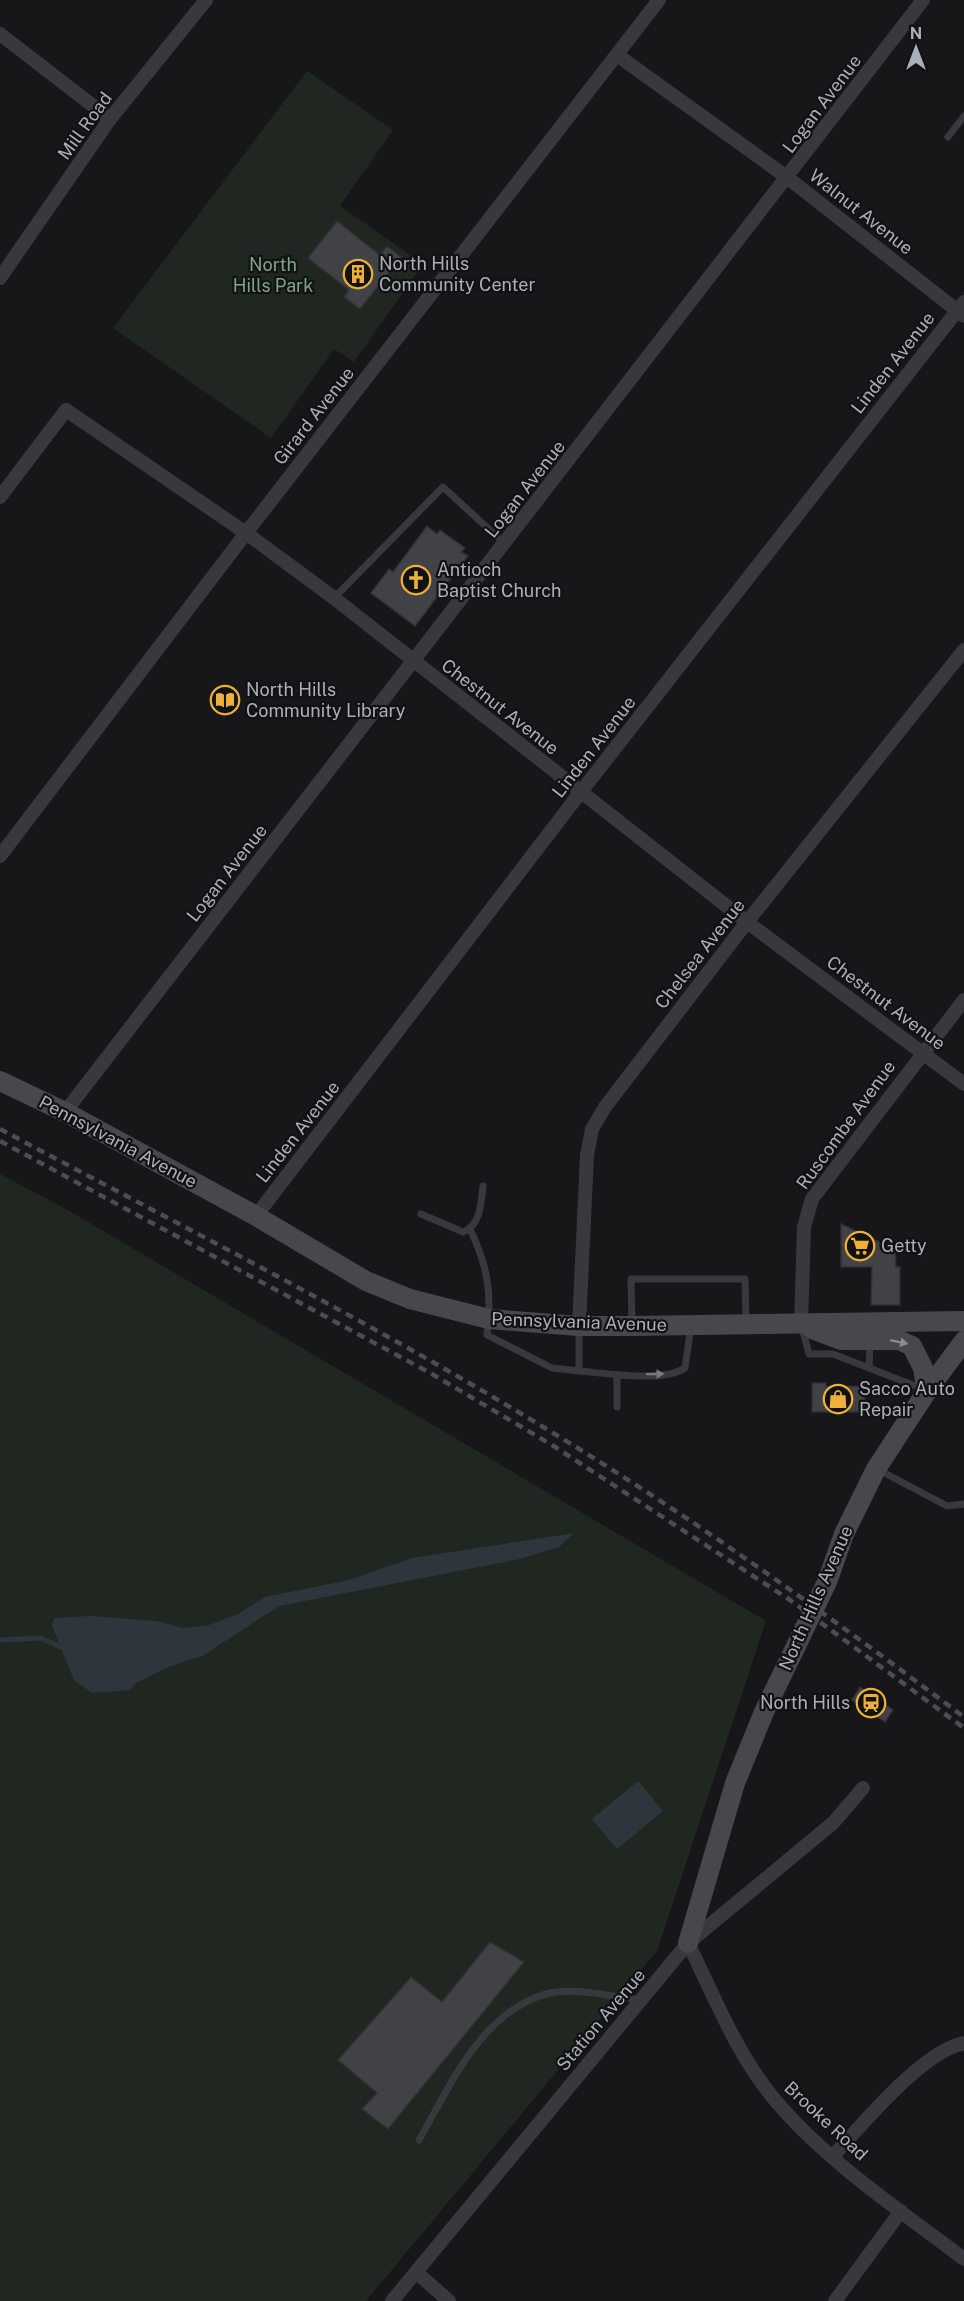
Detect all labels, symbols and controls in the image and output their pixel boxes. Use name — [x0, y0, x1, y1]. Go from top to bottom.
north arrow — [886, 18, 946, 78]
text: N — [910, 24, 922, 43]
street label: Logan Avenue — [778, 50, 865, 157]
street label: Mill Road — [53, 88, 116, 163]
street label: Walnut Avenue — [805, 165, 917, 259]
place label: North Hills Community Center — [379, 253, 536, 295]
park label: North Hills Park — [233, 254, 313, 296]
building icon: North Hills Community Center — [342, 258, 374, 290]
street label: Linden Avenue — [847, 308, 939, 418]
street label: Girard Avenue — [269, 363, 358, 469]
street label: Logan Avenue — [480, 436, 569, 542]
place label: Antioch Baptist Church — [437, 559, 561, 601]
church icon: Antioch Baptist Church — [400, 564, 432, 596]
street label: Chestnut Avenue — [438, 654, 563, 759]
place label: North Hills Community Library — [246, 679, 406, 721]
library icon: North Hills Community Library — [209, 684, 241, 716]
street label: Linden Avenue — [548, 692, 640, 802]
street label: Logan Avenue — [182, 820, 271, 926]
street label: Chelsea Avenue — [650, 895, 749, 1013]
street label: Chestnut Avenue — [823, 951, 950, 1054]
street label: Ruscombe Avenue — [792, 1056, 899, 1193]
street label: Linden Avenue — [252, 1077, 344, 1187]
street label: Pennsylvania Avenue — [36, 1091, 201, 1192]
supermarket icon: Getty — [844, 1230, 876, 1262]
place label: Getty — [881, 1235, 927, 1256]
street label: Pennsylvania Avenue — [491, 1308, 667, 1335]
one-way arrow — [890, 1338, 909, 1347]
one-way arrow — [646, 1369, 665, 1379]
place label: Sacco Auto Repair — [859, 1378, 955, 1420]
shop icon: Sacco Auto Repair — [822, 1383, 854, 1415]
street label: North Hills Avenue — [774, 1522, 857, 1673]
station icon: North Hills — [855, 1687, 887, 1719]
place label: North Hills — [760, 1692, 850, 1713]
street label: Station Avenue — [552, 1965, 649, 2075]
street label: Brooke Road — [780, 2077, 872, 2164]

